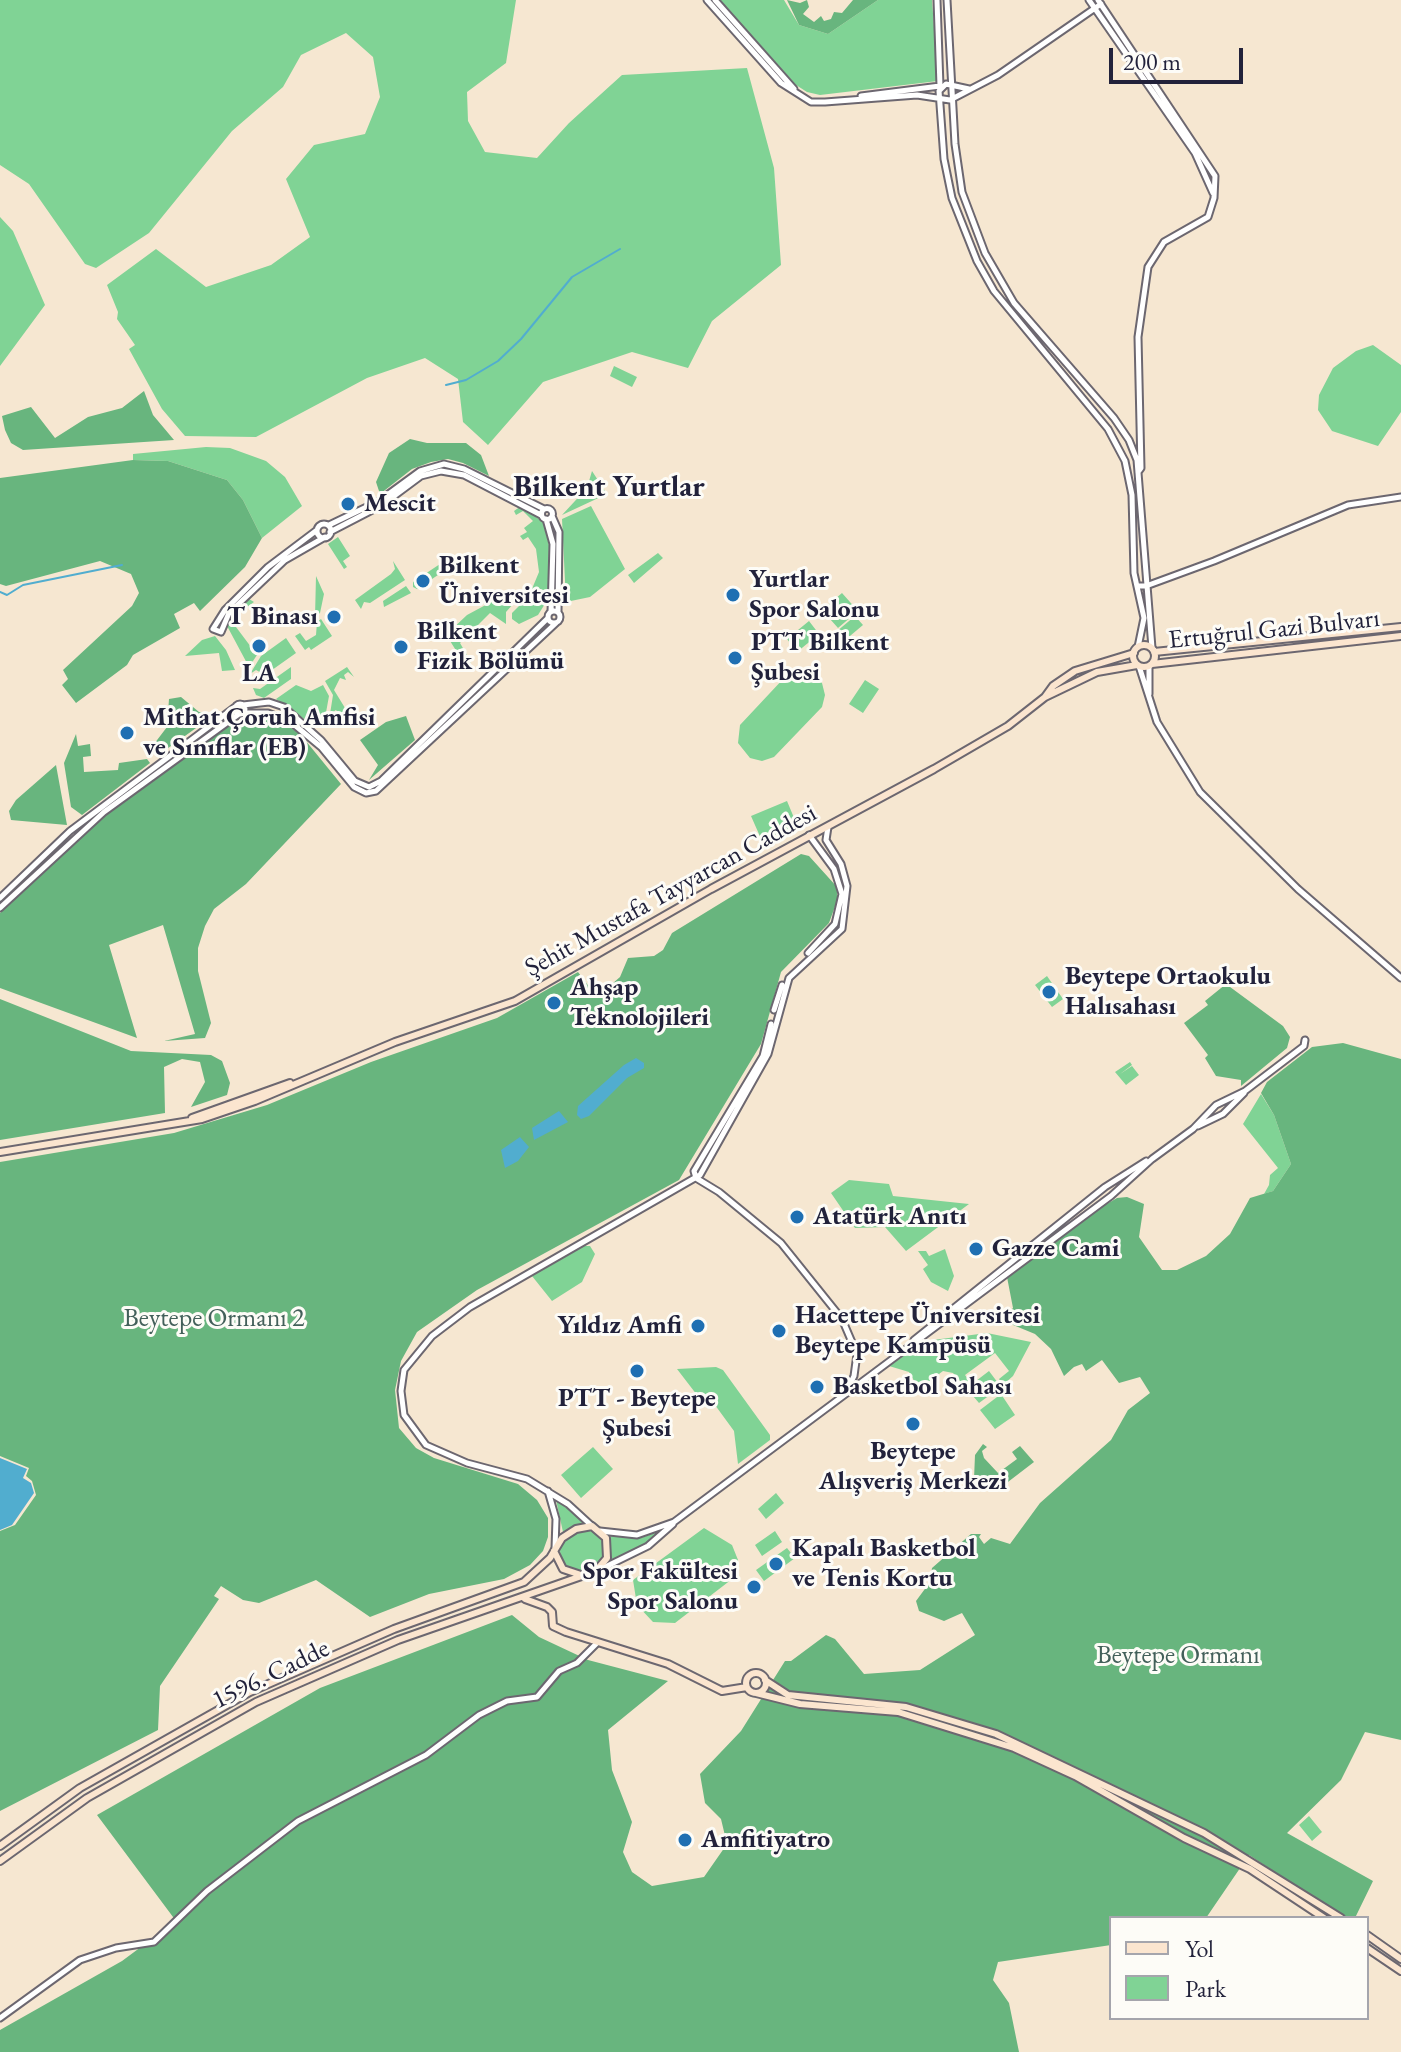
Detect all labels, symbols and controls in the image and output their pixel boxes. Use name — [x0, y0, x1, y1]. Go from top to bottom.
scale bar — [1113, 32, 1247, 82]
text: 200 m — [1123, 46, 1181, 77]
district label: Bilkent Yurtlar — [513, 470, 705, 506]
place label: Mescit — [364, 488, 436, 520]
marker: Mescit — [339, 495, 357, 513]
place label: Bilkent Üniversitesi — [439, 550, 569, 612]
place label: Yurtlar Spor Salonu — [749, 564, 880, 626]
marker: Bilkent Üniversitesi — [414, 572, 432, 590]
marker: Yurtlar Spor Salonu — [724, 586, 742, 604]
place label: T Binası — [227, 601, 318, 633]
street label: Ertuğrul Gazi Bulvarı — [1167, 603, 1381, 657]
marker: T Binası — [325, 608, 343, 626]
place label: Bilkent Fizik Bölümü — [417, 616, 564, 678]
place label: PTT Bilkent Şubesi — [751, 627, 889, 688]
marker: LA — [250, 637, 268, 655]
marker: Bilkent Fizik Bölümü — [392, 638, 410, 656]
marker: PTT Bilkent Şubesi — [726, 649, 744, 667]
place label: LA — [242, 658, 276, 690]
place label: Mithat Çoruh Amfisi ve Sınıflar (EB) — [143, 702, 375, 764]
marker: Mithat Çoruh Amfisi ve Sınıflar (EB) — [118, 724, 136, 742]
street label: Şehit Mustafa Tayyarcan Caddesi — [520, 798, 822, 984]
place label: Beytepe Ortaokulu Halısahası — [1065, 961, 1271, 1022]
place label: Ahşap Teknolojileri — [570, 972, 709, 1034]
marker: Beytepe Ortaokulu Halısahası — [1040, 983, 1058, 1001]
marker: Ahşap Teknolojileri — [545, 994, 563, 1012]
place label: Atatürk Anıtı — [813, 1201, 967, 1233]
marker: Atatürk Anıtı — [788, 1208, 806, 1226]
place label: Gazze Cami — [992, 1233, 1119, 1265]
marker: Gazze Cami — [967, 1240, 985, 1258]
place label: Hacettepe Üniversitesi Beytepe Kampüsü — [795, 1300, 1040, 1362]
park label: Beytepe Ormanı 2 — [124, 1303, 304, 1335]
place label: Yıldız Amfi — [557, 1310, 682, 1342]
marker: Yıldız Amfi — [689, 1317, 707, 1335]
marker: Hacettepe Üniversitesi Beytepe Kampüsü — [770, 1322, 788, 1340]
marker: PTT - Beytepe Şubesi — [628, 1362, 646, 1380]
place label: Basketbol Sahası — [833, 1371, 1012, 1403]
marker: Basketbol Sahası — [808, 1378, 826, 1396]
place label: PTT - Beytepe Şubesi — [558, 1383, 716, 1444]
marker: Beytepe Alışveriş Merkezi — [904, 1415, 922, 1433]
place label: Beytepe Alışveriş Merkezi — [819, 1436, 1007, 1498]
place label: Kapalı Basketbol ve Tenis Kortu — [792, 1533, 976, 1594]
marker: Kapalı Basketbol ve Tenis Kortu — [767, 1555, 785, 1573]
place label: Spor Fakültesi Spor Salonu — [583, 1556, 738, 1618]
marker: Spor Fakültesi Spor Salonu — [745, 1578, 763, 1596]
street label: 1596. Cadde — [207, 1633, 335, 1717]
park label: Beytepe Ormanı — [1096, 1640, 1260, 1672]
place label: Amfitiyatro — [701, 1824, 830, 1856]
marker: Amfitiyatro — [676, 1831, 694, 1849]
legend — [1109, 1916, 1369, 2020]
text: Yol — [1185, 1933, 1214, 1964]
text: Park — [1185, 1973, 1226, 2004]

